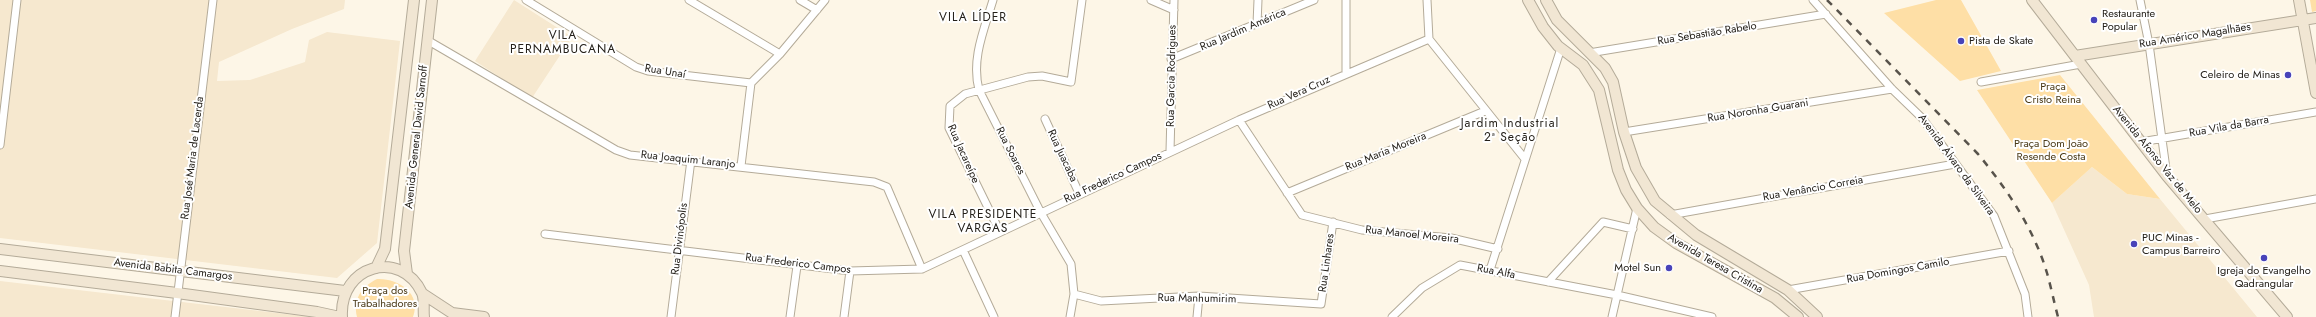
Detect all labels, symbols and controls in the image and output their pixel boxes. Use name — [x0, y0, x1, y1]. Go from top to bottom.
street label: Rua Jardim América — [1198, 6, 1288, 54]
place label: Restaurante Popular — [2102, 7, 2155, 33]
district label: VILA LÍDER — [939, 11, 1007, 25]
marker: Restaurante Popular — [2089, 15, 2099, 25]
street label: Rua Sebastião Rabelo — [1656, 20, 1758, 48]
street label: Rua Américo Magalhães — [2138, 21, 2252, 51]
street label: Rua Garcia Rodrigues — [1165, 25, 1179, 127]
district label: VILA PERNAMBUCANA — [510, 29, 616, 57]
place label: Pista de Skate — [1969, 34, 2033, 48]
marker: Pista de Skate — [1956, 36, 1966, 46]
street label: Rua Unaí — [644, 62, 686, 82]
street label: Avenida General David Sarnoff — [403, 65, 431, 209]
place label: Celeiro de Minas — [2200, 68, 2280, 82]
marker: Celeiro de Minas — [2283, 70, 2293, 80]
street label: Rua Vera Cruz — [1266, 73, 1332, 113]
park label: Praça Cristo Reina — [2025, 80, 2081, 106]
street label: Rua José Maria de Lacerda — [179, 96, 207, 220]
street label: Rua Noronha Guarani — [1707, 96, 1809, 126]
street label: Avenida Afonso Vaz de Melo — [2110, 104, 2204, 216]
street label: Avenida Álvaro da Silveira — [1915, 112, 1997, 218]
street label: Rua Vila da Barra — [2188, 113, 2270, 141]
district label: Jardim Industrial 2ª Seção — [1461, 117, 1559, 145]
street label: Rua Jacareípe — [944, 123, 982, 185]
street label: Rua Soares — [992, 125, 1028, 177]
street label: Rua Juacaba — [1044, 128, 1080, 184]
street label: Rua Maria Moreira — [1344, 130, 1428, 174]
park label: Praça Dom João Resende Costa — [2014, 137, 2088, 163]
street label: Rua Joaquim Laranjo — [640, 148, 736, 172]
street label: Rua Frederico Campos — [1062, 150, 1164, 206]
street label: Rua Venâncio Correia — [1762, 174, 1864, 204]
street label: Rua Divinópolis — [669, 202, 691, 276]
district label: VILA PRESIDENTE VARGAS — [929, 208, 1037, 236]
street label: Rua Manoel Moreira — [1365, 224, 1459, 246]
street label: Avenida Teresa Cristina — [1665, 231, 1765, 297]
place label: PUC Minas - Campus Barreiro — [2142, 231, 2220, 257]
street label: Rua Linhares — [1316, 233, 1338, 293]
marker: PUC Minas - Campus Barreiro — [2129, 239, 2139, 249]
street label: Rua Frederico Campos — [744, 251, 852, 277]
marker: Igreja do Evangelho Qadrangular — [2259, 253, 2269, 263]
street label: Rua Domingos Camilo — [1846, 255, 1950, 287]
street label: Avenida Babita Camargos — [113, 256, 233, 284]
place label: Motel Sun — [1614, 261, 1661, 275]
street label: Rua Alfa — [1476, 262, 1516, 282]
marker: Motel Sun — [1664, 263, 1674, 273]
place label: Igreja do Evangelho Qadrangular — [2217, 264, 2311, 290]
park label: Praça dos Trabalhadores — [353, 284, 417, 310]
street label: Rua Manhumirim — [1158, 292, 1236, 306]

